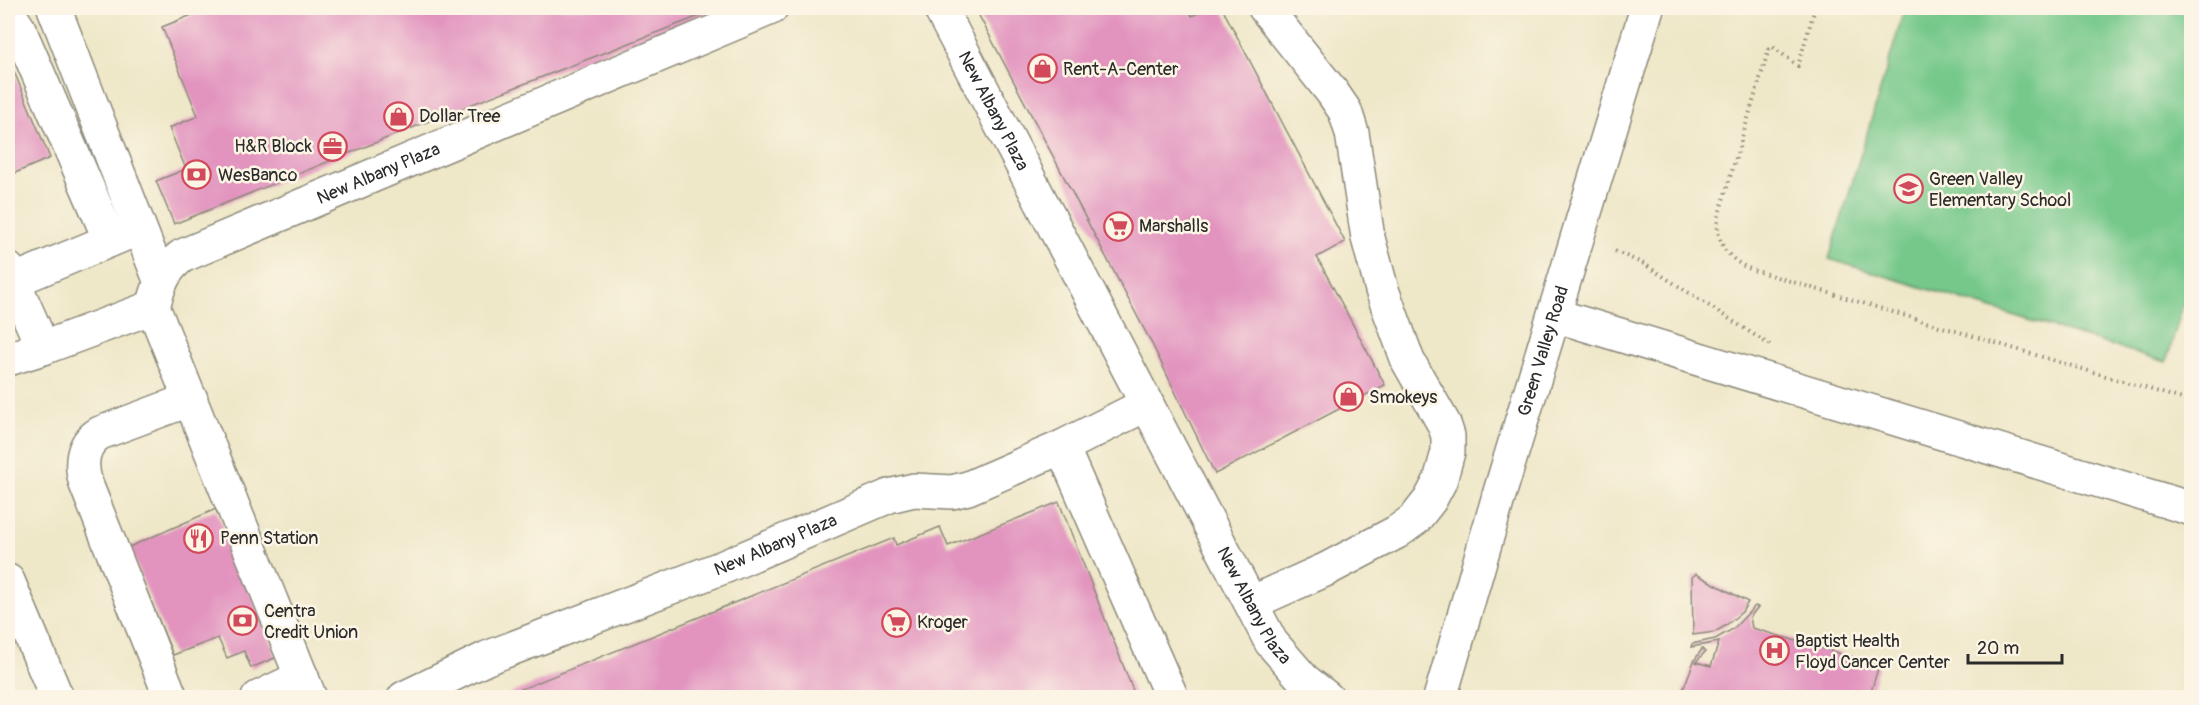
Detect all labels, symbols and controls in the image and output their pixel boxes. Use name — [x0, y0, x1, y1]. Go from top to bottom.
street label: New Albany Plaza — [953, 47, 1034, 175]
shop icon: Rent-A-Center — [1026, 53, 1058, 85]
place label: Rent-A-Center — [1063, 58, 1179, 81]
shop icon: Dollar Tree — [382, 100, 414, 132]
place label: Dollar Tree — [419, 105, 501, 128]
office icon: H&R Block — [317, 130, 349, 162]
place label: H&R Block — [234, 135, 312, 158]
street label: New Albany Plaza — [313, 138, 444, 210]
bank icon: WesBanco — [181, 159, 213, 191]
place label: WesBanco — [218, 164, 298, 187]
place label: Green Valley Elementary School — [1929, 168, 2071, 212]
school or university icon: Green Valley Elementary School — [1892, 173, 1924, 205]
supermarket icon: Marshalls — [1102, 210, 1134, 242]
place label: Marshalls — [1139, 215, 1208, 238]
street label: Green Valley Road — [1513, 283, 1574, 419]
shop icon: Smokeys — [1332, 381, 1364, 413]
place label: Smokeys — [1369, 386, 1437, 409]
street label: New Albany Plaza — [711, 509, 841, 582]
restaurant icon: Penn Station — [183, 522, 215, 554]
place label: Penn Station — [220, 527, 318, 550]
street label: New Albany Plaza — [1211, 543, 1296, 669]
place label: Centra Credit Union — [264, 600, 358, 644]
bank icon: Centra Credit Union — [227, 605, 259, 637]
supermarket icon: Kroger — [880, 606, 912, 638]
place label: Kroger — [917, 611, 969, 634]
scale bar — [1968, 627, 2062, 665]
place label: Baptist Health Floyd Cancer Center — [1795, 630, 1950, 674]
hospital icon: Baptist Health Floyd Cancer Center — [1758, 635, 1790, 667]
text: 20 m — [1977, 637, 2019, 660]

